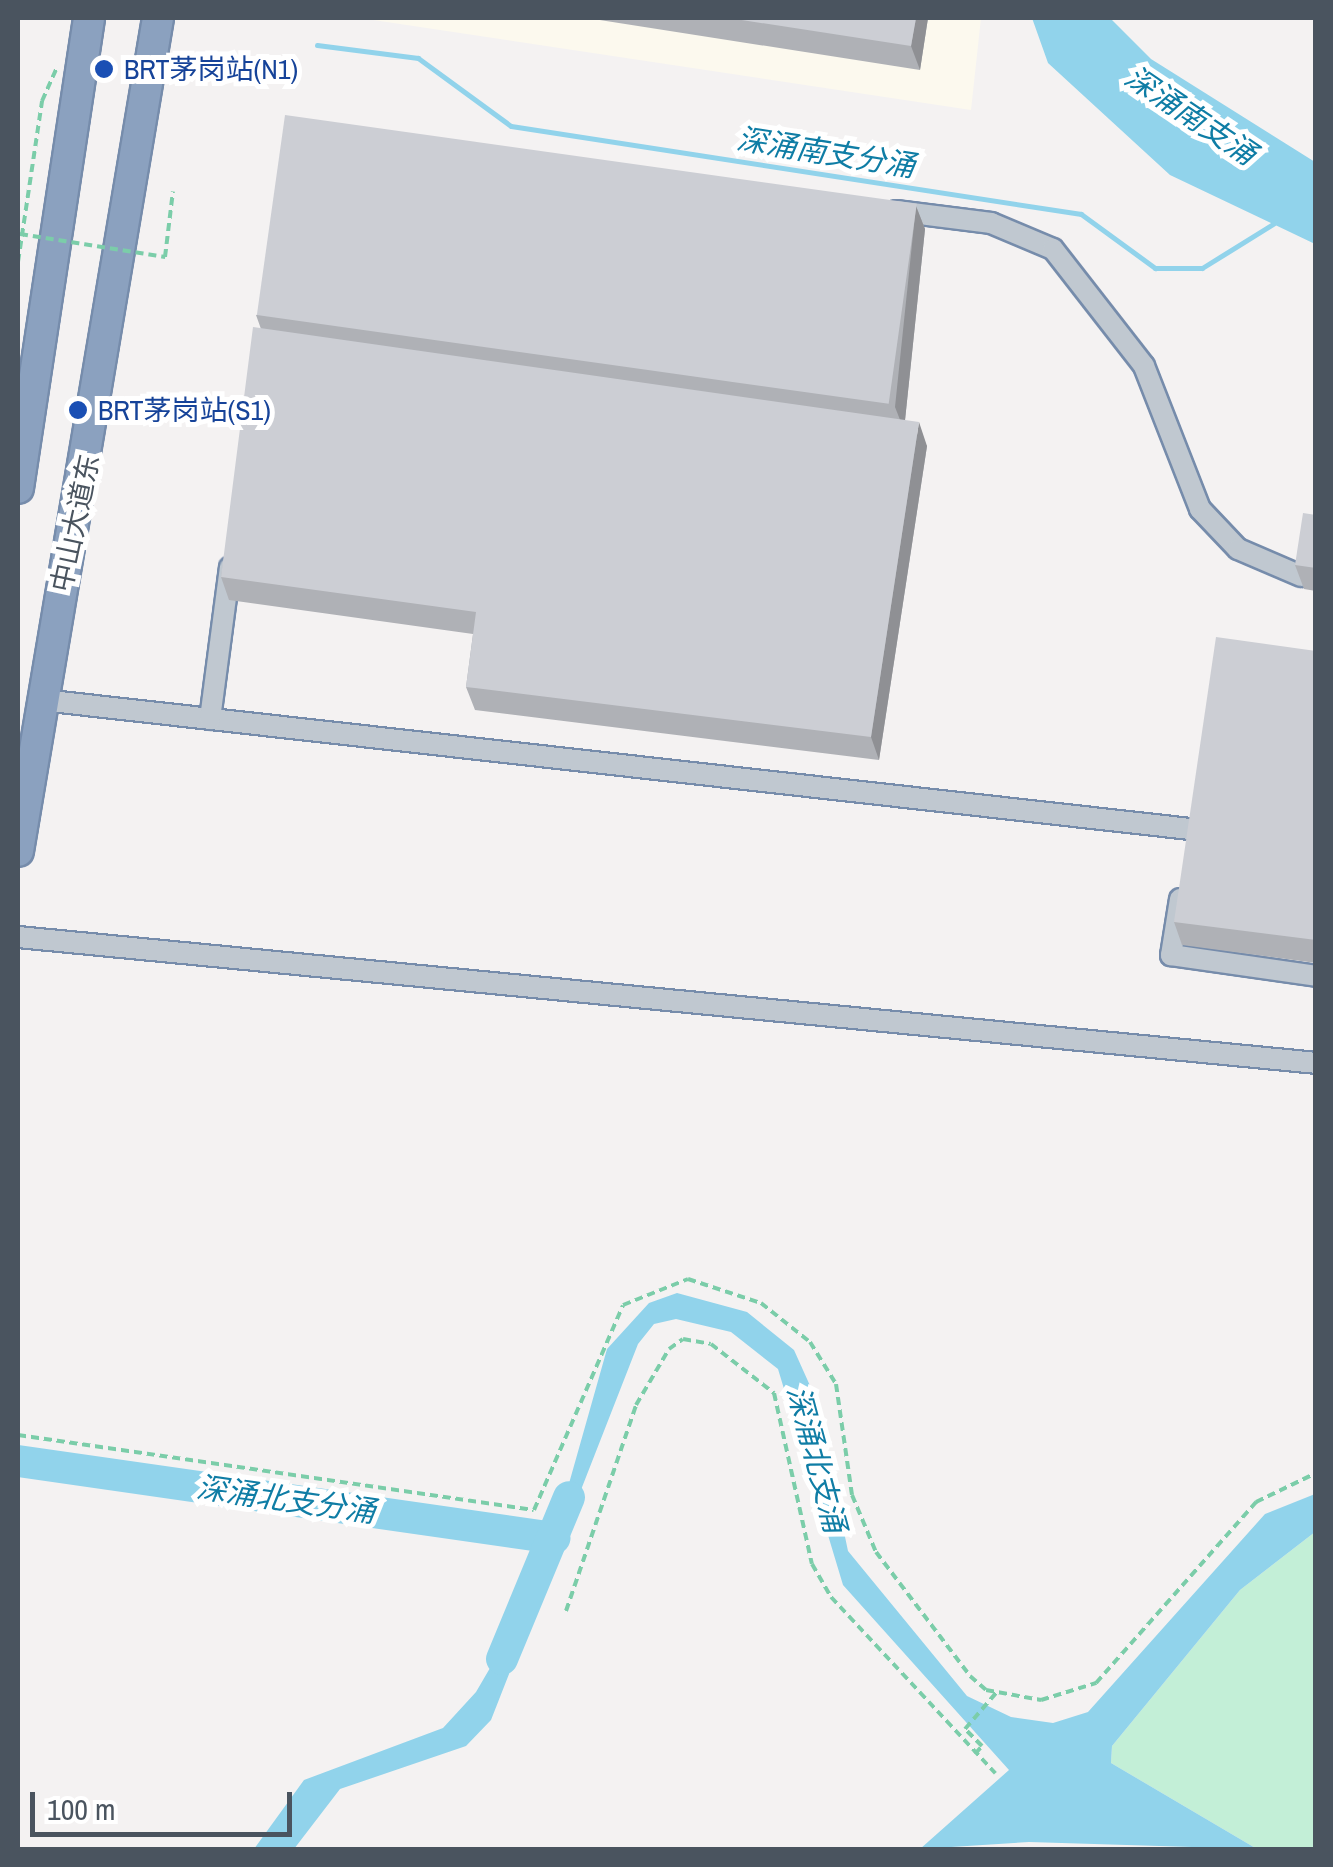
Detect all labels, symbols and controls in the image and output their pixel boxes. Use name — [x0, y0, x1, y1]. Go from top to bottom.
place label: BRT茅岗站(N1) — [124, 52, 298, 86]
marker: BRT茅岗站(N1) — [93, 58, 115, 80]
water label: 深涌南支涌 — [1119, 58, 1263, 172]
water label: 深涌南支分涌 — [734, 120, 918, 184]
place label: BRT茅岗站(S1) — [98, 393, 271, 427]
marker: BRT茅岗站(S1) — [67, 399, 89, 421]
street label: 中山大道东 — [44, 451, 106, 595]
water label: 深涌北支涌 — [780, 1382, 854, 1536]
water label: 深涌北支分涌 — [194, 1469, 378, 1529]
scale bar — [35, 1772, 298, 1834]
text: 100 m — [47, 1789, 115, 1829]

